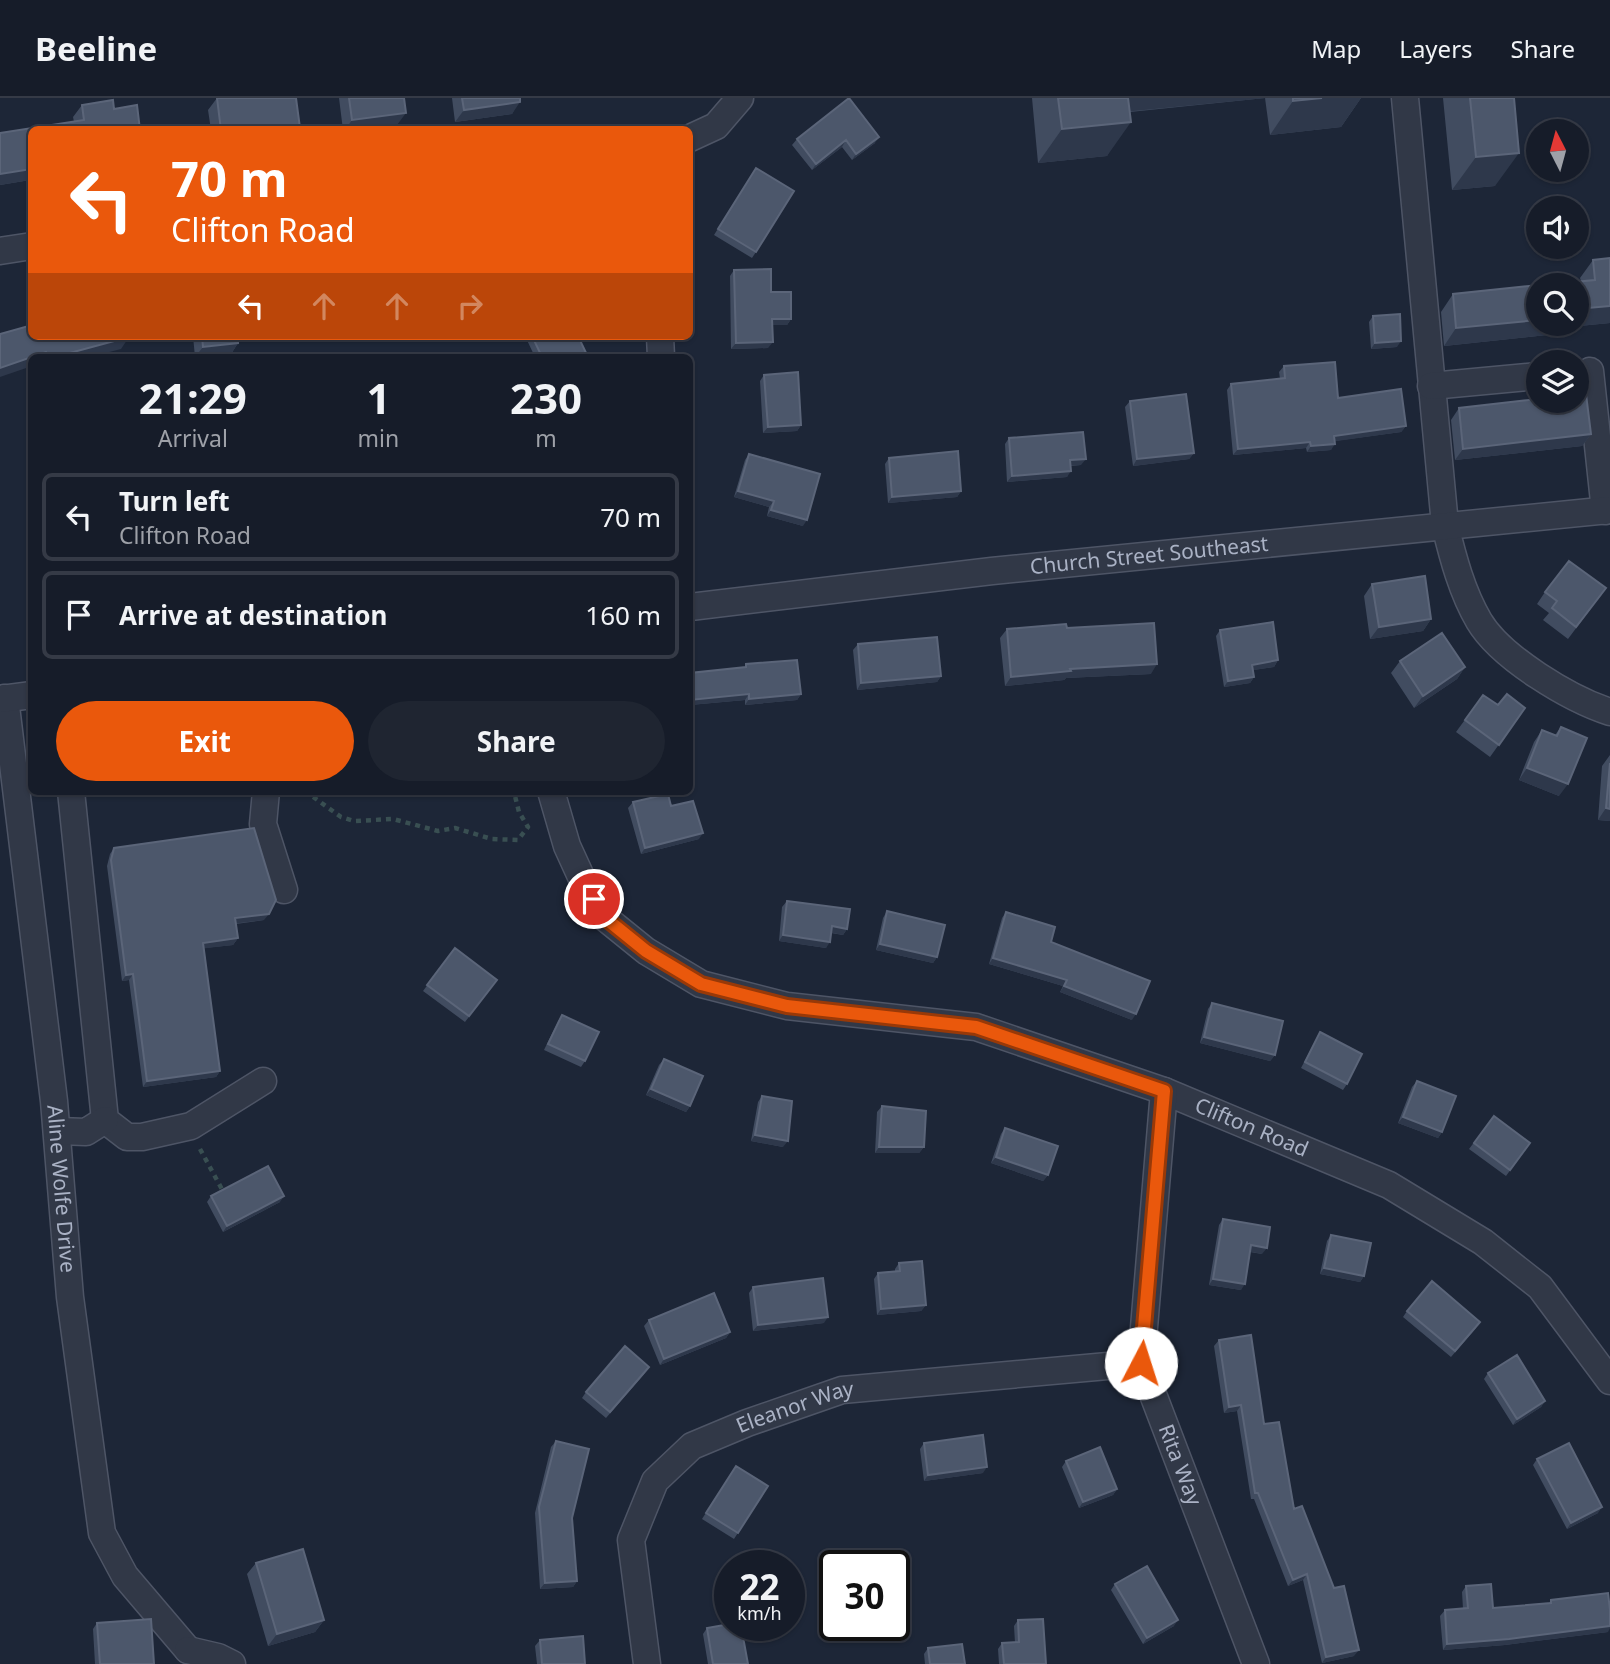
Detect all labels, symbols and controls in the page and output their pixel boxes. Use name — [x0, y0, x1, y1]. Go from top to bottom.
text: Beeline — [35, 26, 157, 71]
text: Map — [1311, 32, 1361, 65]
text: Layers — [1399, 32, 1473, 65]
text: Share — [1511, 32, 1575, 65]
north arrow — [1526, 119, 1589, 182]
map controls — [1526, 119, 1589, 413]
text: 70 m — [171, 145, 288, 211]
icon: left — [56, 154, 147, 245]
button: sound — [1526, 196, 1589, 259]
text: Clifton Road — [171, 208, 355, 251]
button: search — [1526, 273, 1589, 336]
icon: left — [232, 287, 270, 325]
icon: ahead — [305, 287, 343, 325]
icon: ahead — [378, 287, 416, 325]
icon: right — [451, 287, 489, 325]
button: layers — [1526, 350, 1589, 413]
text: 21:29 — [139, 369, 247, 426]
text: 1 — [366, 369, 390, 426]
text: 230 — [510, 369, 582, 426]
text: Arrival — [158, 422, 228, 454]
text: min — [358, 422, 399, 454]
text: m — [535, 422, 557, 454]
text: Turn left — [119, 483, 230, 519]
icon: left — [60, 498, 98, 536]
text: 70 m — [600, 499, 661, 535]
text: Clifton Road — [119, 519, 251, 551]
street label: Church Street Southeast — [1029, 529, 1270, 580]
icon: arrive — [60, 596, 98, 634]
text: Arrive at destination — [119, 597, 388, 633]
text: 160 m — [585, 597, 661, 633]
button: Exit — [56, 701, 354, 781]
button: Share — [368, 701, 665, 781]
pin — [564, 869, 624, 929]
icon: arrive — [575, 880, 613, 918]
street label: Clifton Road — [1191, 1090, 1313, 1163]
street label: Aline Wolfe Drive — [41, 1104, 83, 1274]
position arrow — [1104, 1326, 1178, 1400]
street label: Eleanor Way — [732, 1374, 855, 1439]
street label: Rita Way — [1153, 1420, 1209, 1509]
speed limit sign: 30 — [819, 1550, 910, 1641]
text: 22 — [739, 1563, 780, 1610]
text: km/h — [737, 1601, 782, 1625]

